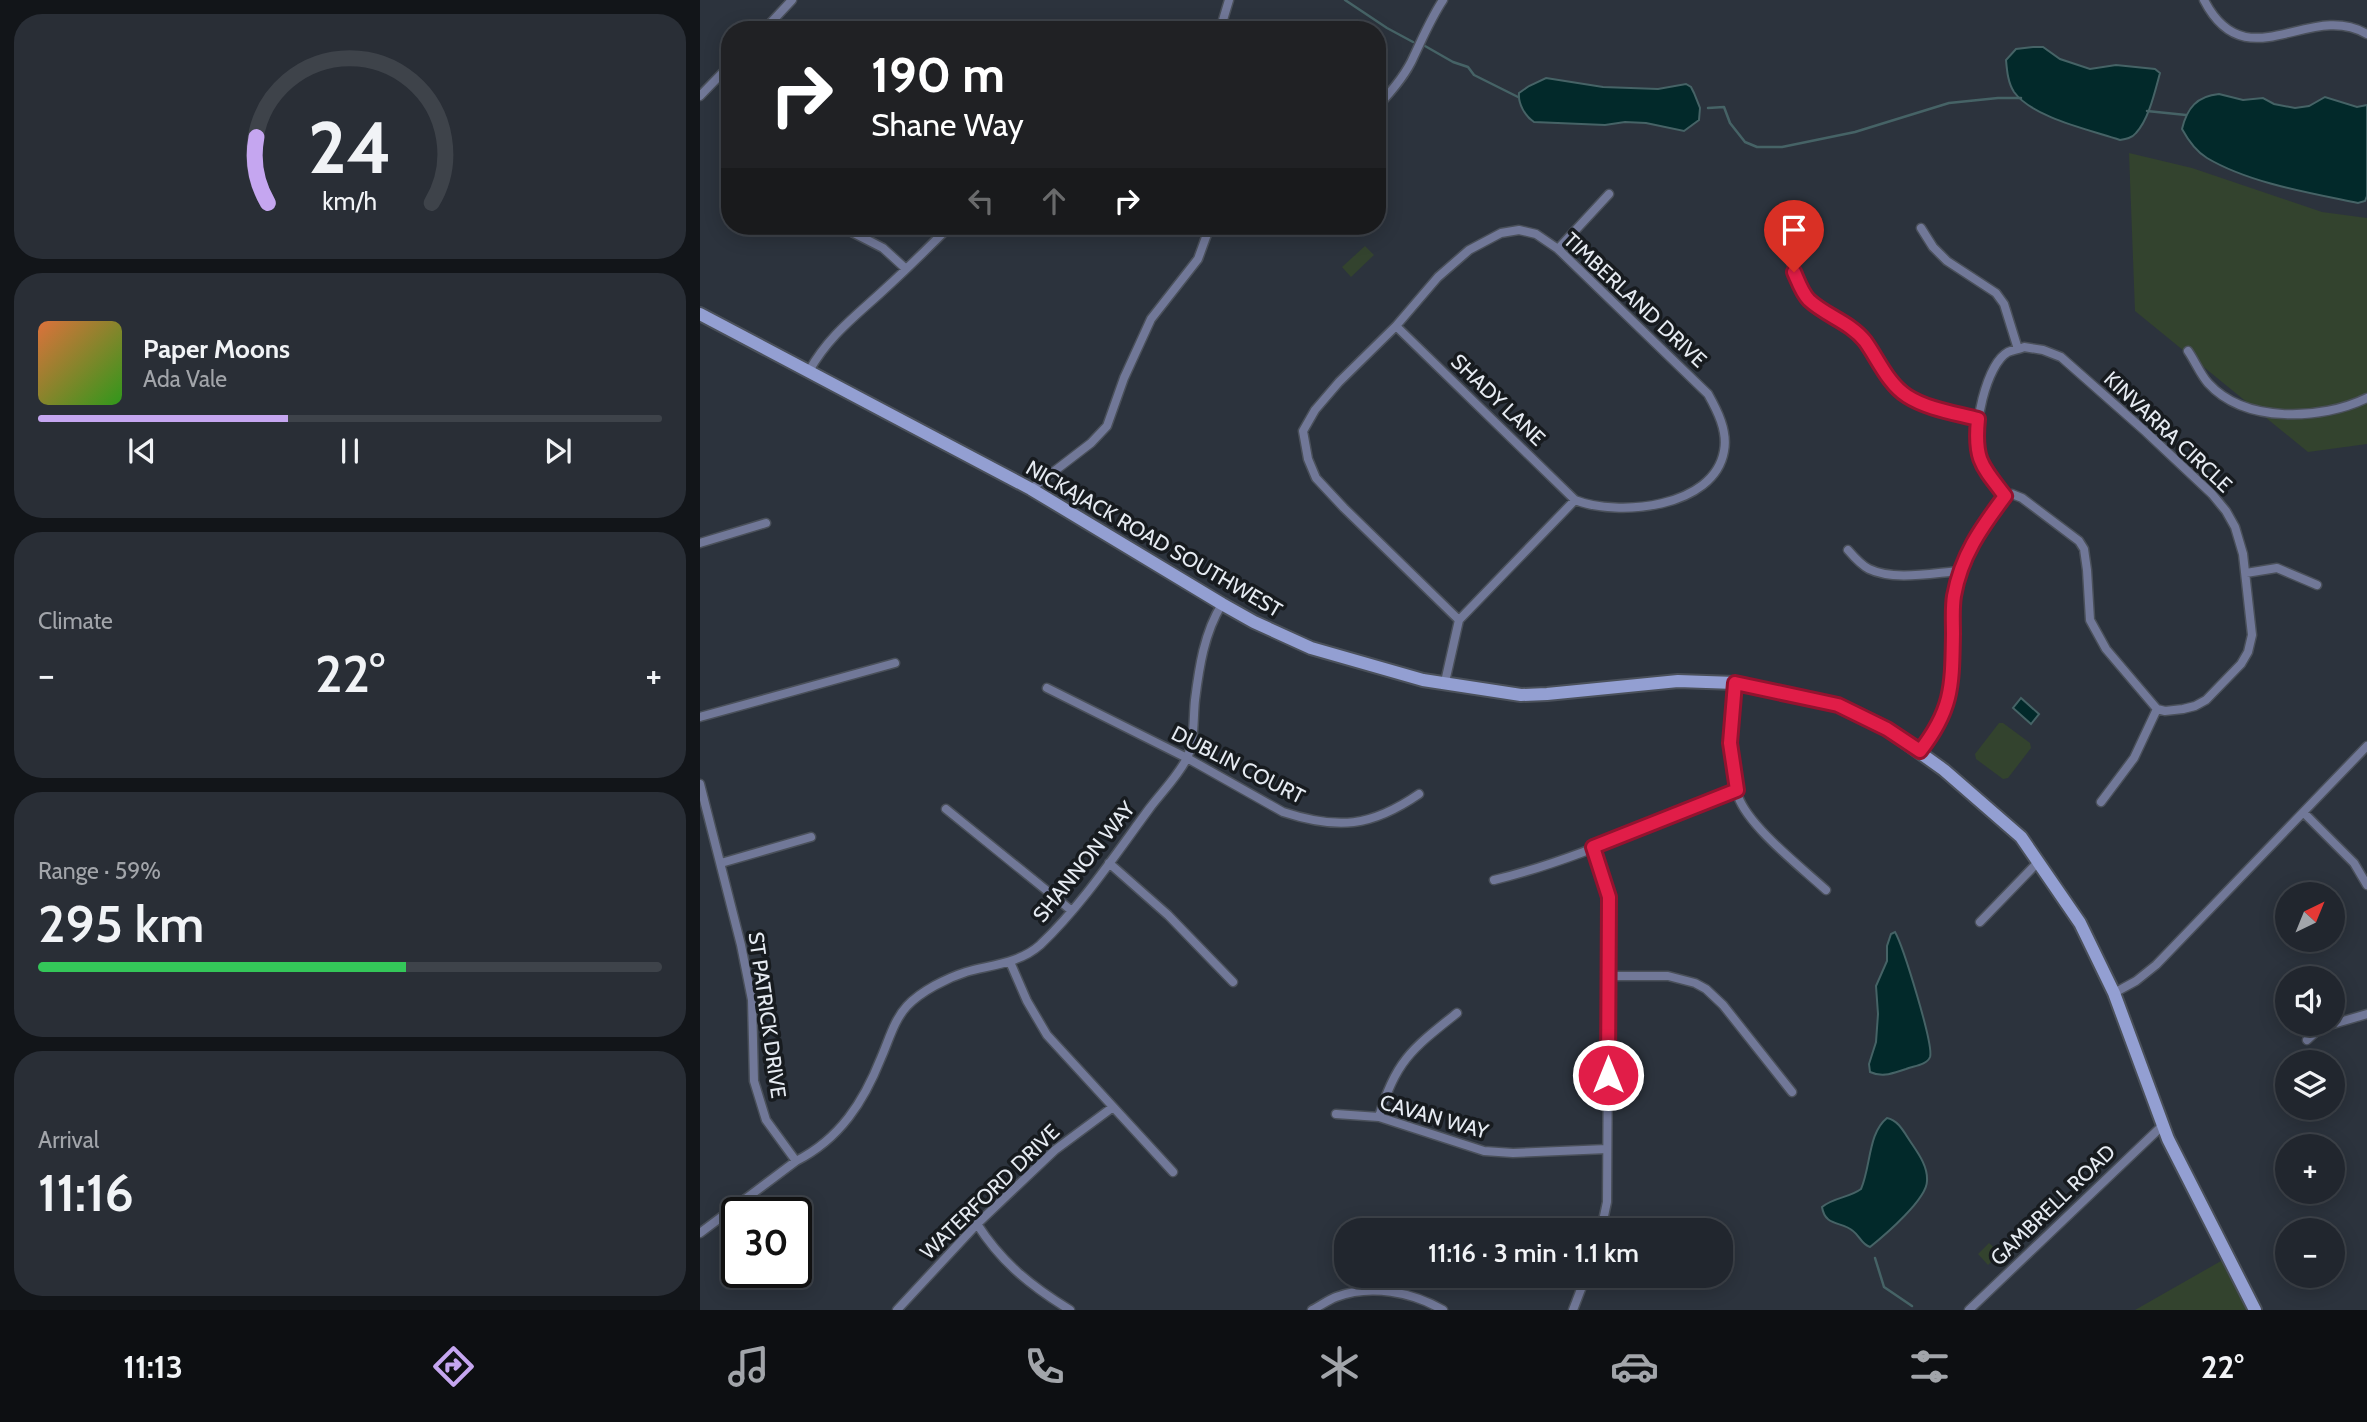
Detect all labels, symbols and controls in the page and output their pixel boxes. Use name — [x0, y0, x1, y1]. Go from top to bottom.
text: 190 m — [871, 45, 1005, 104]
icon: right — [756, 49, 847, 140]
text: 24 — [308, 103, 392, 191]
text: Shane Way — [871, 105, 1024, 144]
icon: left — [962, 182, 1000, 220]
icon: ahead — [1035, 182, 1073, 220]
icon: right — [1108, 182, 1146, 220]
text: km/h — [323, 185, 377, 215]
pin — [1764, 200, 1824, 272]
icon: arrive — [1775, 211, 1813, 249]
street label: TIMBERLAND DRIVE — [1559, 227, 1712, 372]
text: Paper Moons — [143, 333, 290, 365]
street label: SHADY LANE — [1446, 349, 1551, 451]
text: Ada Vale — [143, 365, 227, 393]
street label: KINVARRA CIRCLE — [2099, 366, 2237, 497]
icon: previous — [123, 432, 161, 470]
icon: pause — [331, 432, 369, 470]
icon: next — [539, 432, 577, 470]
street label: NICKAJACK ROAD SOUTHWEST — [1022, 455, 1287, 622]
text: Climate — [38, 607, 113, 635]
text: 22° — [315, 642, 385, 705]
text: − — [38, 651, 55, 698]
text: + — [645, 651, 662, 698]
street label: DUBLIN COURT — [1168, 720, 1309, 809]
street label: SHANNON WAY — [1027, 796, 1141, 927]
text: Range · 59% — [38, 857, 161, 885]
north arrow — [2275, 882, 2345, 952]
map controls — [2275, 882, 2345, 1288]
text: 295 km — [38, 892, 204, 955]
street label: ST PATRICK DRIVE — [743, 930, 792, 1100]
button: sound — [2275, 966, 2345, 1036]
position arrow — [1571, 1038, 1645, 1112]
button: layers — [2275, 1050, 2345, 1120]
street label: CAVAN WAY — [1377, 1089, 1492, 1144]
street label: WATERFORD DRIVE — [915, 1119, 1064, 1264]
text: Arrival — [38, 1126, 99, 1154]
button: + — [2275, 1134, 2345, 1204]
street label: GAMBRELL ROAD — [1985, 1139, 2120, 1270]
text: 11:16 — [38, 1161, 134, 1224]
speed limit sign: 30 — [721, 1197, 812, 1288]
button: − — [2275, 1218, 2345, 1288]
text: 11:16 · 3 min · 1.1 km — [1428, 1237, 1639, 1269]
icon: directions — [429, 1342, 478, 1391]
icon: music — [724, 1342, 773, 1391]
icon: phone — [1020, 1342, 1069, 1391]
icon: climate — [1315, 1342, 1364, 1391]
icon: car — [1610, 1342, 1659, 1391]
icon: filters — [1905, 1342, 1954, 1391]
text: 11:13 — [123, 1347, 183, 1386]
text: 22° — [2201, 1347, 2244, 1386]

